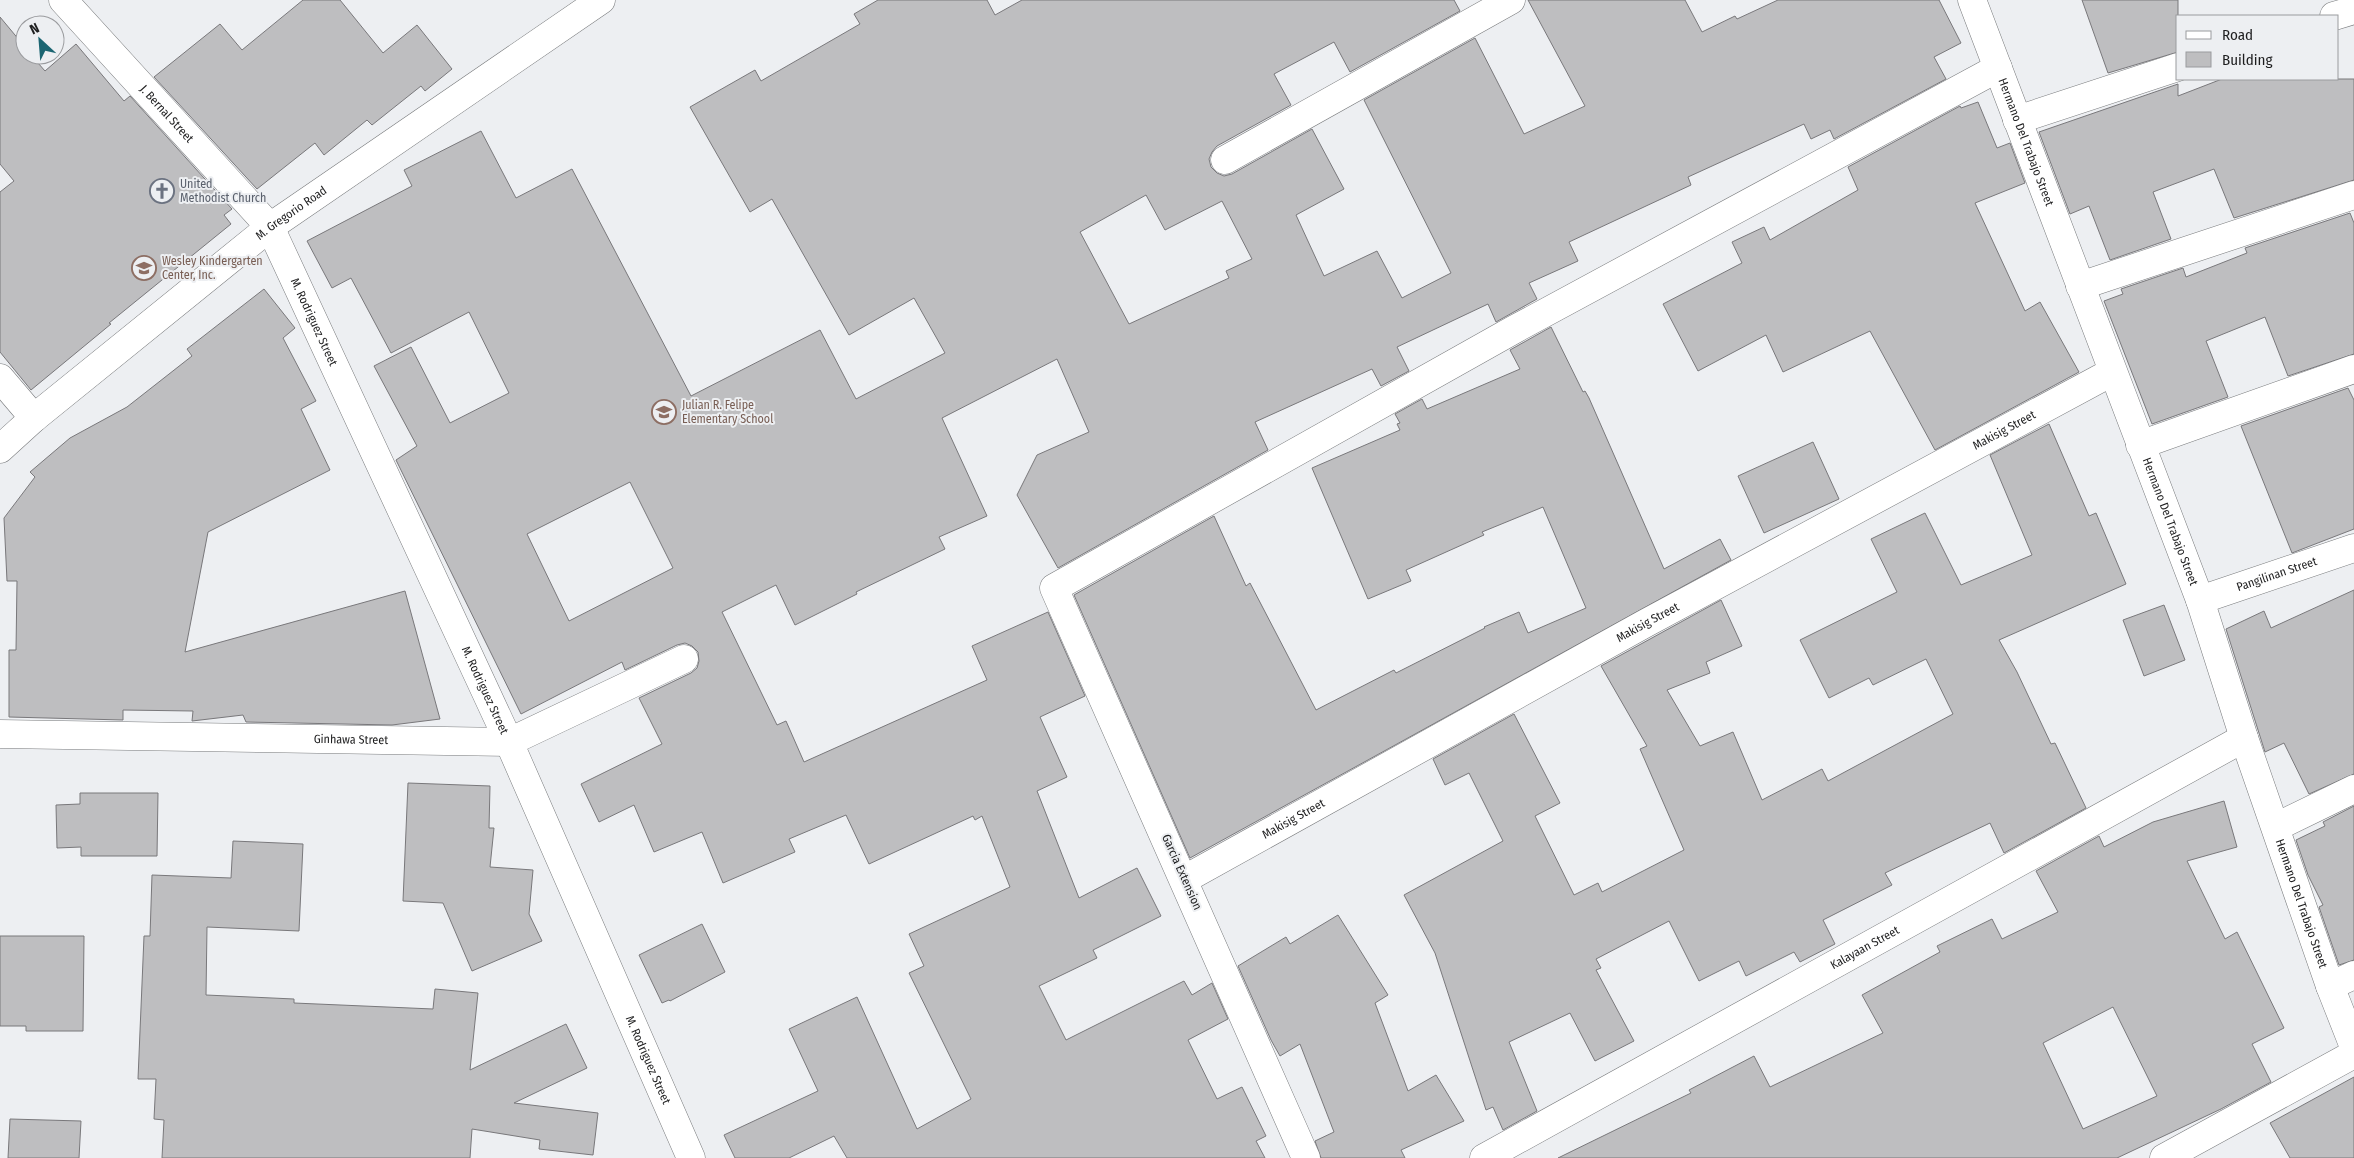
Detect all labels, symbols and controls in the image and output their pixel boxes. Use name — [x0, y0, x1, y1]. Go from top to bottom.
north arrow — [15, 15, 65, 65]
legend — [2176, 15, 2339, 80]
text: N — [27, 19, 42, 38]
text: Road — [2222, 26, 2253, 44]
text: Building — [2222, 51, 2273, 69]
street label: Hermano Del Trabajo Street — [1995, 76, 2057, 208]
street label: J. Bernal Street — [137, 82, 197, 146]
place label: United Methodist Church — [180, 177, 266, 205]
church icon: United Methodist Church — [149, 178, 175, 204]
street label: M. Gregorio Road — [253, 183, 329, 243]
place label: Wesley Kindergarten Center, Inc. — [162, 254, 263, 282]
school or university icon: Wesley Kindergarten Center, Inc. — [131, 255, 157, 281]
street label: M. Rodriguez Street — [288, 276, 341, 368]
place label: Julian R. Felipe Elementary School — [682, 398, 773, 426]
school or university icon: Julian R. Felipe Elementary School — [651, 399, 677, 425]
street label: Makisig Street — [1970, 408, 2038, 453]
street label: Hermano Del Trabajo Street — [2140, 456, 2201, 588]
street label: Pangilinan Street — [2235, 554, 2319, 594]
street label: Makisig Street — [1614, 600, 1681, 645]
street label: M. Rodriguez Street — [459, 644, 511, 736]
street label: Ginhawa Street — [314, 732, 388, 747]
street label: Makisig Street — [1260, 796, 1327, 842]
street label: Garcia Extension — [1159, 832, 1205, 912]
street label: Hermano Del Trabajo Street — [2273, 837, 2330, 970]
street label: Kalayaan Street — [1828, 923, 1902, 972]
street label: M. Rodriguez Street — [623, 1014, 674, 1106]

